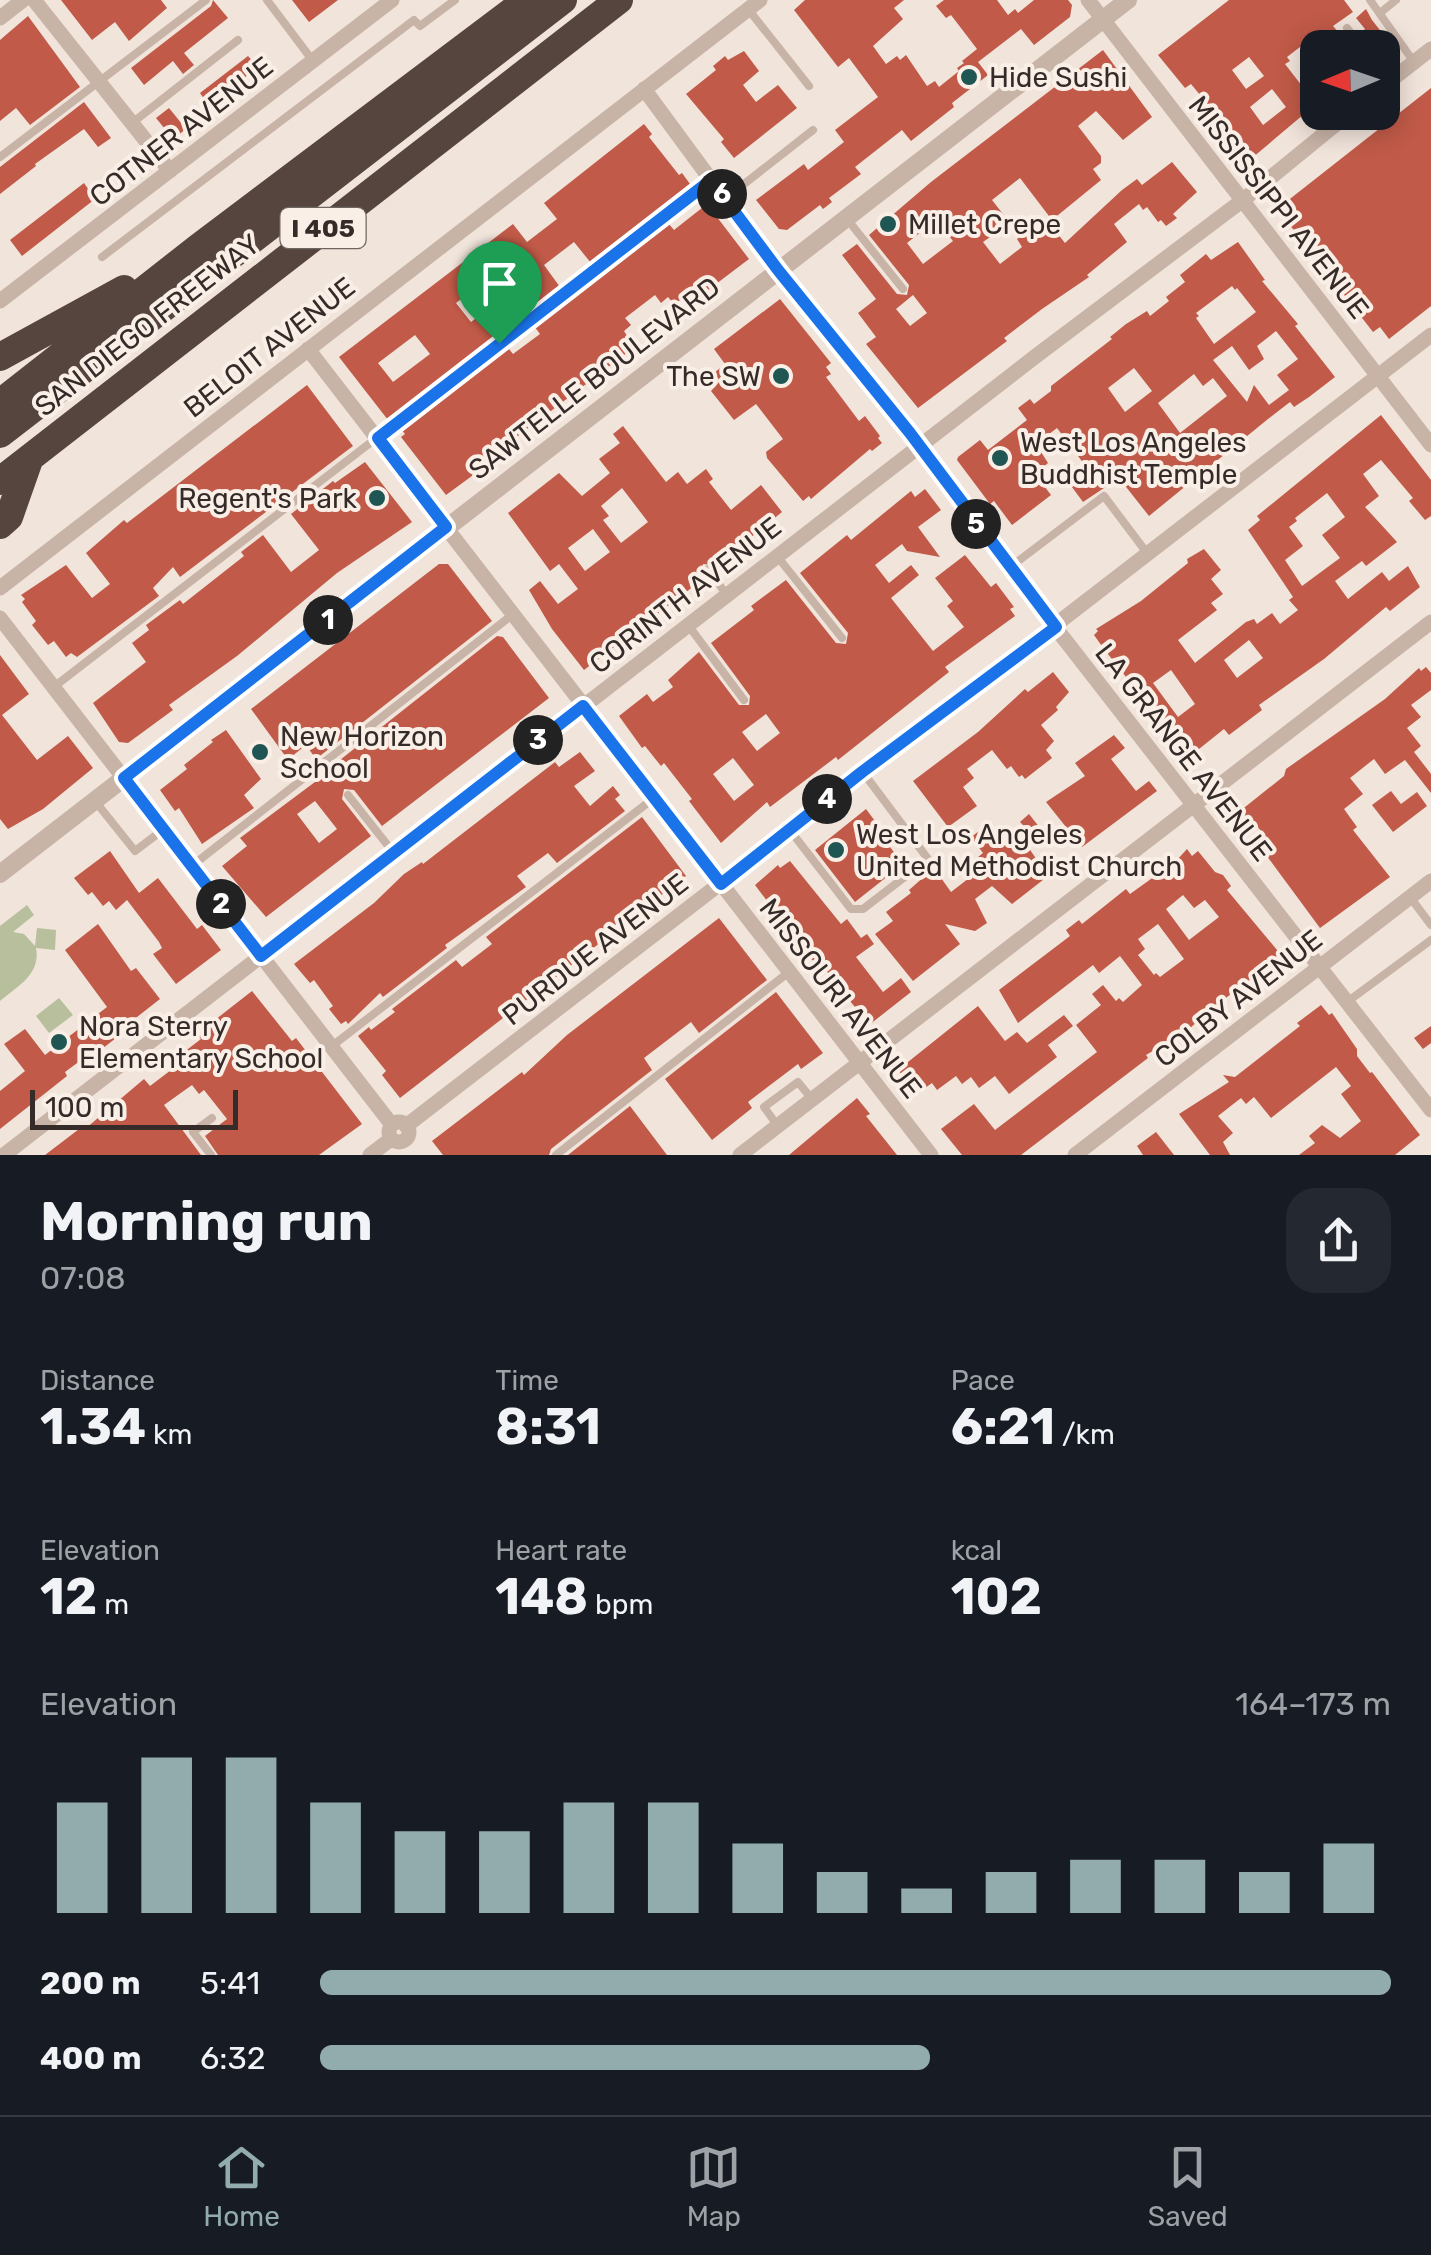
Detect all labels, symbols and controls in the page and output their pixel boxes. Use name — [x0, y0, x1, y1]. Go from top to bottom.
north arrow — [1300, 30, 1400, 130]
map controls — [1300, 30, 1400, 130]
street label: COTNER AVENUE — [83, 50, 279, 213]
place label: Hide Sushi — [989, 61, 1127, 94]
marker: Hide Sushi — [958, 66, 980, 88]
street label: MISSISSIPPI AVENUE — [1181, 89, 1376, 325]
pin: 6 — [697, 169, 747, 219]
text: 6 — [713, 177, 731, 210]
road number: I 405 — [280, 208, 366, 248]
place label: Millet Crepe — [908, 208, 1061, 241]
marker: Millet Crepe — [877, 213, 899, 235]
street label: SAN DIEGO FREEWAY — [28, 227, 266, 423]
pin — [457, 241, 542, 344]
icon: arrive — [472, 256, 527, 311]
street label: BELOIT AVENUE — [177, 270, 361, 424]
street label: SAWTELLE BOULEVARD — [462, 270, 726, 487]
place label: The SW — [666, 360, 761, 393]
marker: The SW — [770, 365, 792, 387]
place label: West Los Angeles Buddhist Temple — [1020, 426, 1246, 491]
marker: West Los Angeles Buddhist Temple — [989, 447, 1011, 469]
place label: Regent's Park — [178, 482, 358, 515]
marker: Regent's Park — [366, 487, 388, 509]
pin: 5 — [951, 499, 1001, 549]
text: 5 — [967, 507, 985, 540]
street label: CORINTH AVENUE — [583, 510, 788, 680]
pin: 1 — [303, 595, 353, 645]
text: 1 — [321, 603, 335, 636]
street label: LA GRANGE AVENUE — [1088, 637, 1279, 868]
pin: 3 — [513, 715, 563, 765]
place label: New Horizon School — [280, 720, 444, 785]
text: 3 — [529, 723, 547, 756]
marker: New Horizon School — [249, 741, 271, 763]
pin: 4 — [802, 774, 852, 824]
text: 4 — [817, 782, 837, 815]
place label: West Los Angeles United Methodist Church — [856, 818, 1182, 883]
marker: West Los Angeles United Methodist Church — [825, 839, 847, 861]
street label: PURDUE AVENUE — [496, 867, 695, 1032]
pin: 2 — [196, 879, 246, 929]
text: 2 — [212, 887, 230, 920]
street label: MISSOURI AVENUE — [752, 892, 929, 1105]
street label: COLBY AVENUE — [1148, 923, 1329, 1074]
place label: Nora Sterry Elementary School — [79, 1010, 323, 1075]
marker: Nora Sterry Elementary School — [48, 1031, 70, 1053]
scale bar — [30, 1085, 238, 1130]
text: 100 m — [45, 1091, 124, 1124]
button: share — [1286, 1188, 1391, 1293]
text: Morning run — [40, 1189, 373, 1254]
text: 07:08 — [40, 1259, 126, 1297]
text: Distance — [40, 1364, 155, 1397]
text: Time — [495, 1364, 559, 1397]
text: Pace — [951, 1364, 1015, 1397]
text: 1.34 — [40, 1397, 146, 1457]
text: 8:31 — [495, 1397, 601, 1457]
text: 6:21 — [951, 1397, 1055, 1457]
text: km — [146, 1418, 192, 1451]
text: /km — [1055, 1418, 1115, 1451]
text: Elevation — [40, 1534, 160, 1567]
text: Heart rate — [495, 1534, 627, 1567]
text: kcal — [951, 1534, 1002, 1567]
text: 12 — [40, 1567, 97, 1627]
text: 148 — [495, 1567, 588, 1627]
text: 102 — [951, 1567, 1042, 1627]
text: m — [97, 1588, 129, 1621]
text: bpm — [588, 1588, 653, 1621]
text: Elevation — [40, 1685, 177, 1723]
text: 164–173 m — [1235, 1685, 1391, 1723]
text: 200 m — [40, 1964, 140, 2002]
text: 5:41 — [200, 1964, 260, 2002]
text: 400 m — [40, 2039, 142, 2077]
text: 6:32 — [200, 2039, 266, 2077]
tab: Home — [203, 2140, 280, 2233]
tab: Map — [686, 2140, 741, 2233]
tab: Saved — [1148, 2140, 1228, 2233]

